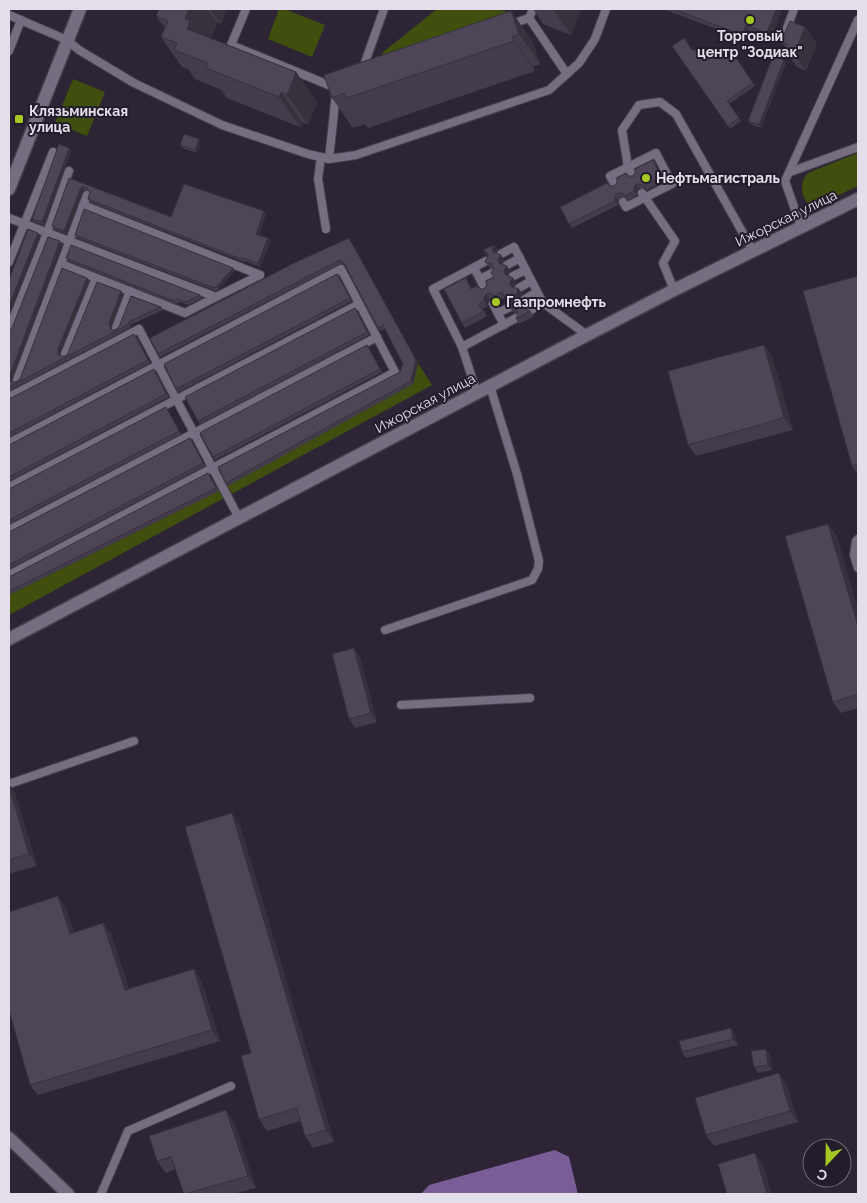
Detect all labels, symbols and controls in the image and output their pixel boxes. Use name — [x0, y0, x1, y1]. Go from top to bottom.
marker: Торговый центр "Зодиак" — [744, 14, 756, 26]
place label: Торговый центр "Зодиак" — [697, 28, 803, 60]
place label: Клязьминская улица — [29, 103, 128, 135]
marker: Клязьминская улица — [13, 113, 25, 125]
place label: Нефтьмагистраль — [656, 170, 780, 186]
marker: Нефтьмагистраль — [640, 172, 652, 184]
street label: Ижорская улица — [732, 186, 840, 250]
place label: Газпромнефть — [506, 294, 607, 310]
marker: Газпромнефть — [490, 296, 502, 308]
street label: Ижорская улица — [372, 370, 478, 436]
north arrow — [802, 1138, 852, 1188]
text: С — [814, 1166, 830, 1184]

